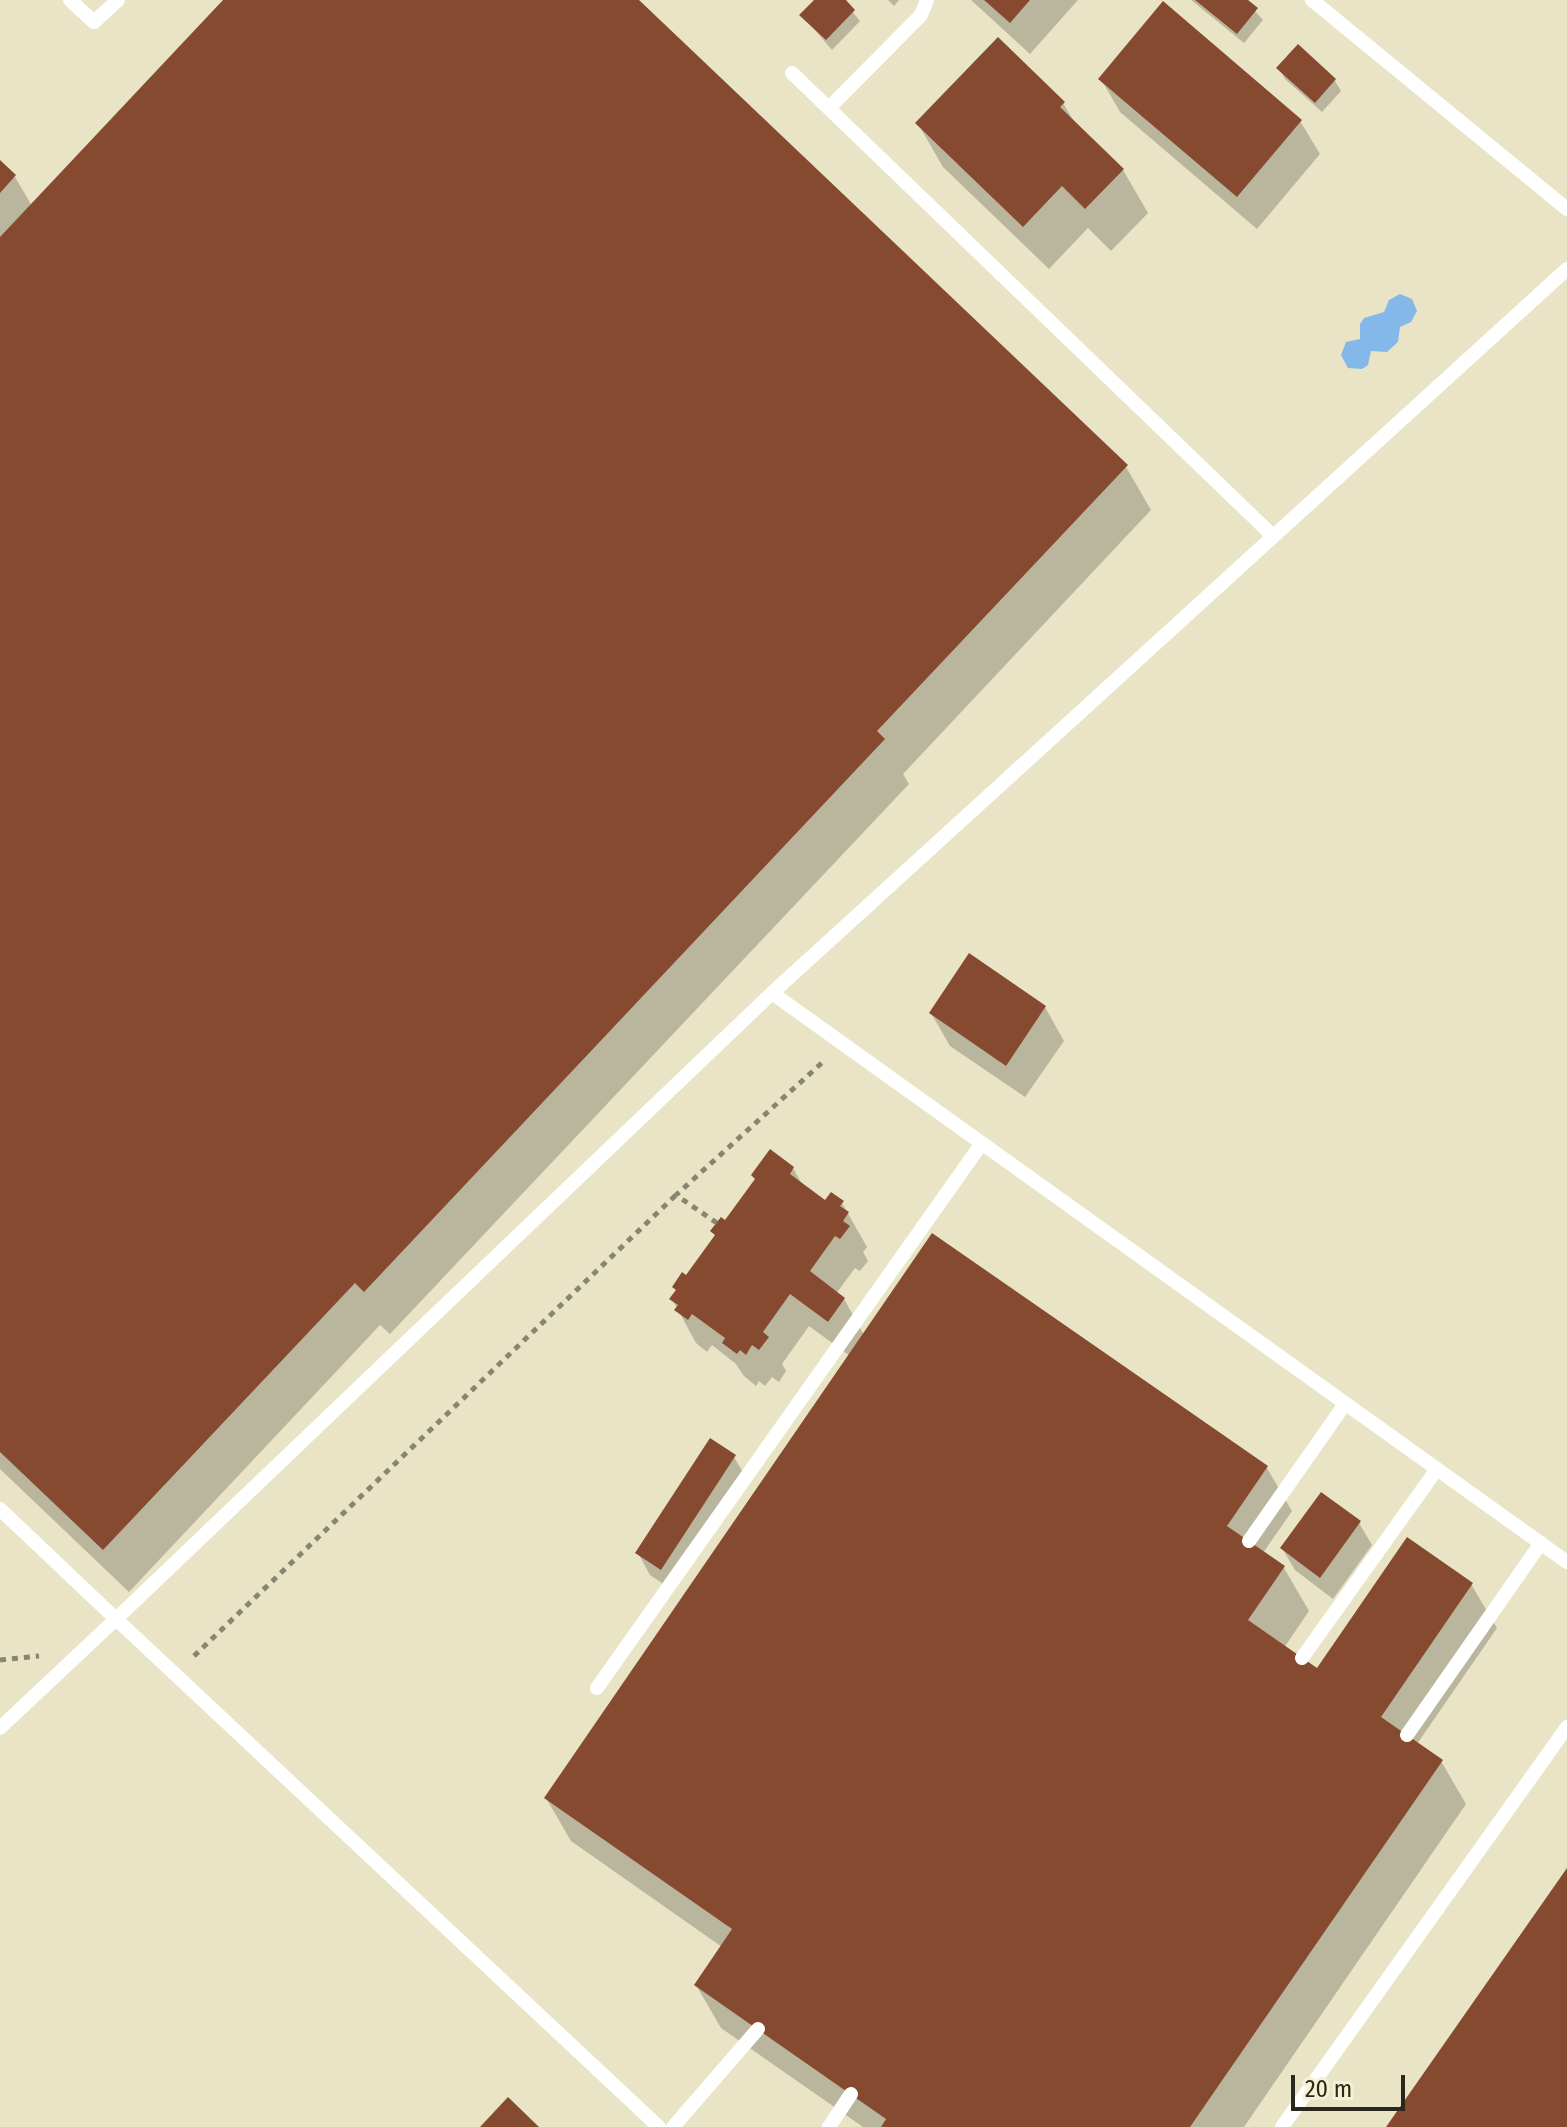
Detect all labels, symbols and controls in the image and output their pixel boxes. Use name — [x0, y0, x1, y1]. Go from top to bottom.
scale bar — [1295, 2059, 1409, 2109]
text: 20 m — [1305, 2075, 1352, 2103]

